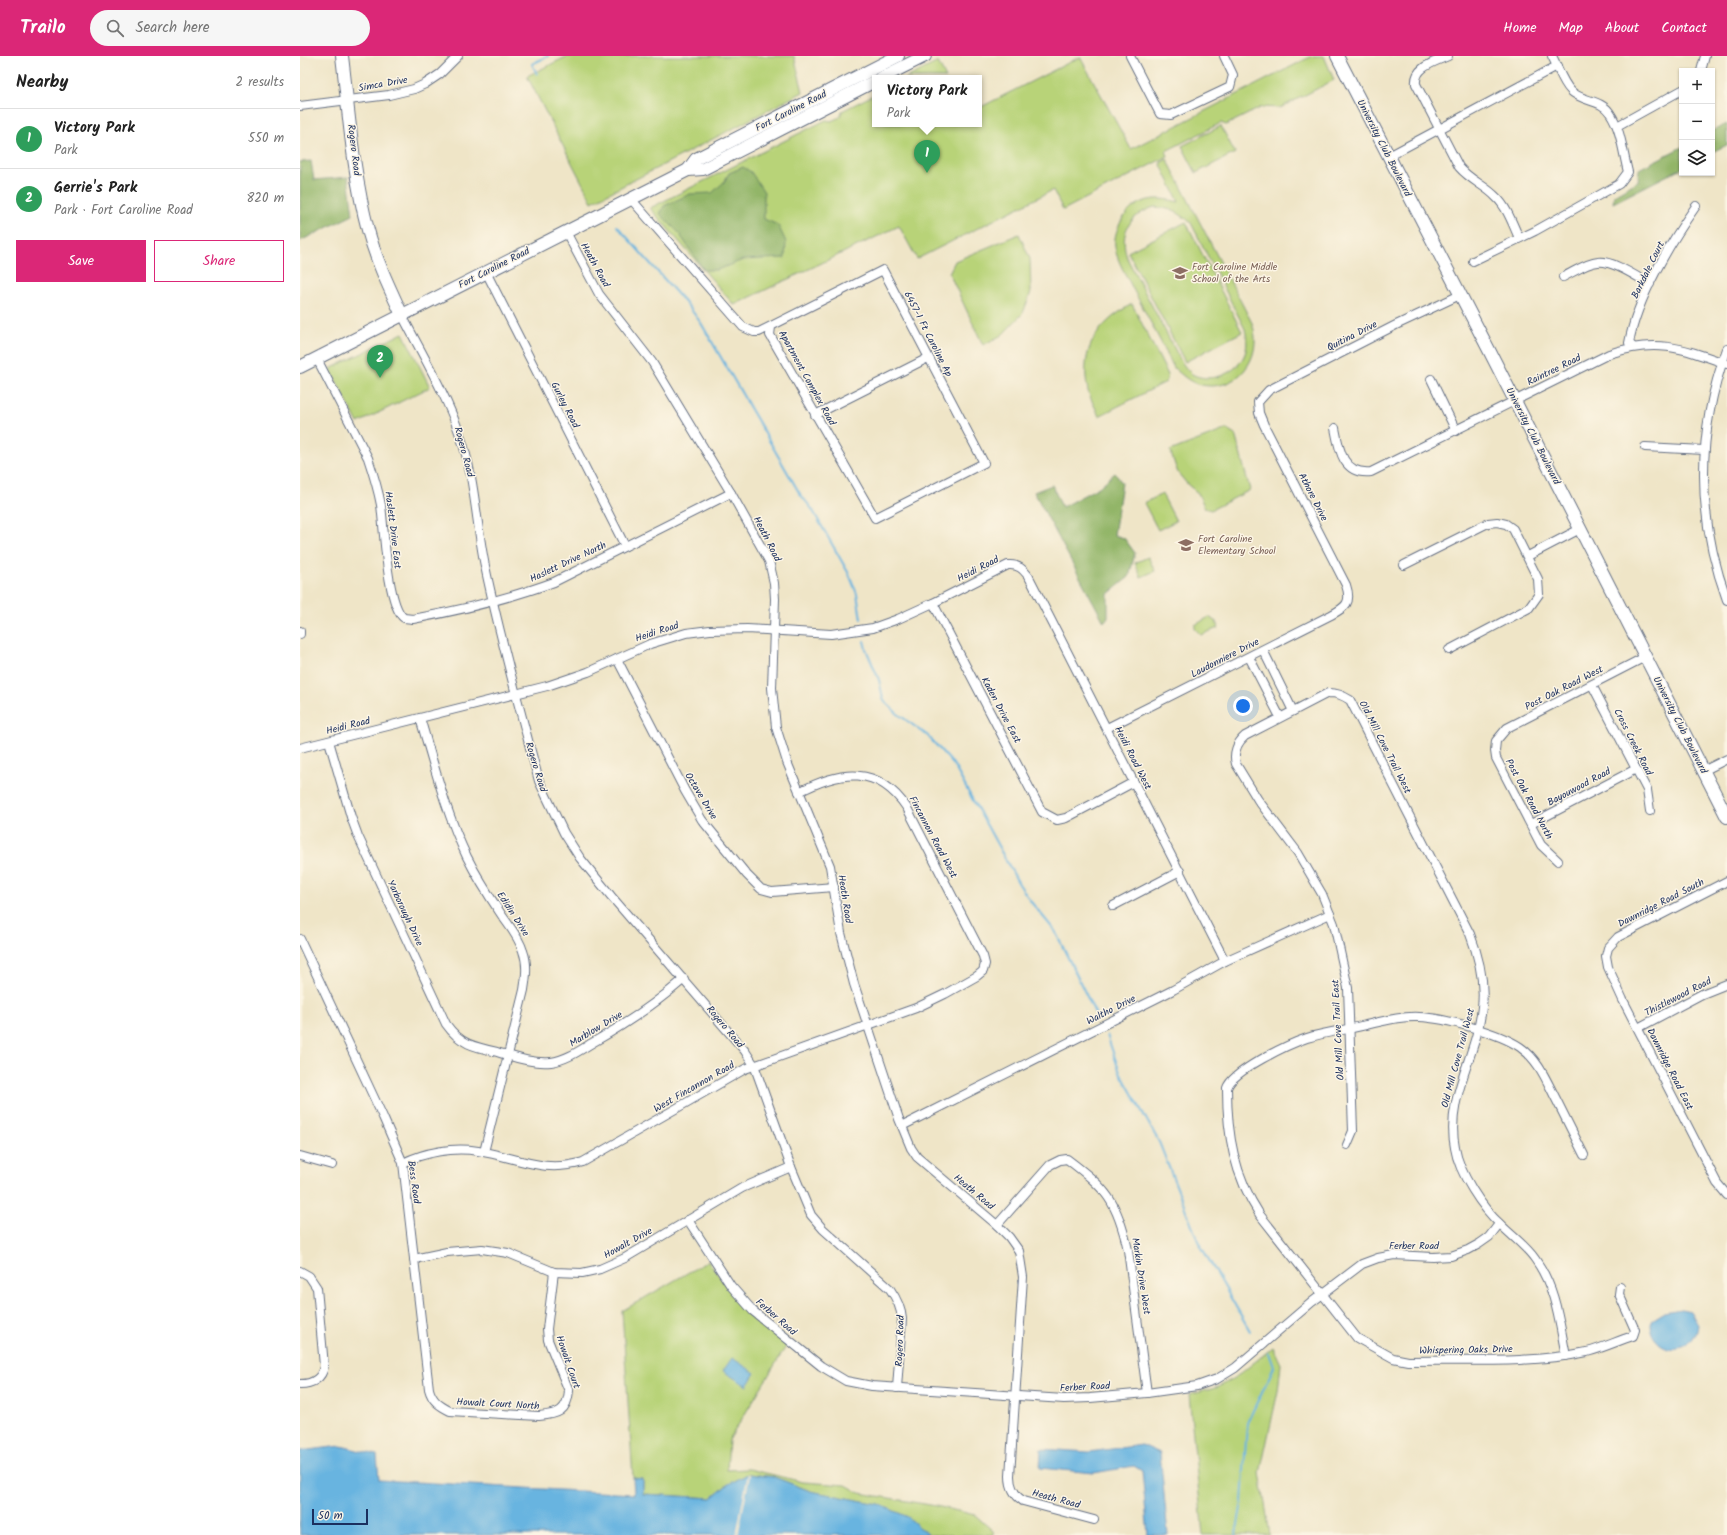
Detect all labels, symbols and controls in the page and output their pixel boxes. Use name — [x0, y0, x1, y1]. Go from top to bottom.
search box — [90, 10, 370, 46]
text: Trailo — [20, 13, 66, 43]
text: Search here — [136, 16, 210, 40]
icon: search — [104, 17, 126, 39]
text: Home — [1503, 17, 1537, 39]
text: Map — [1559, 17, 1583, 39]
text: About — [1605, 17, 1639, 39]
text: Contact — [1661, 17, 1707, 39]
map controls — [1679, 68, 1715, 176]
button: + — [1679, 68, 1715, 104]
text: Nearby — [16, 69, 68, 96]
text: 2 results — [236, 72, 284, 93]
street label: Simca Drive — [357, 72, 409, 96]
popup — [872, 75, 982, 127]
text: Victory Park — [887, 79, 967, 103]
street label: Fort Caroline Road — [753, 86, 830, 136]
street label: University Club Boulevard — [1353, 97, 1416, 200]
text: Park — [887, 103, 910, 124]
button: − — [1679, 104, 1715, 140]
text: Victory Park — [54, 116, 135, 140]
street label: Rogero Road — [343, 123, 365, 178]
text: 1 — [27, 128, 31, 149]
text: 550 m — [248, 128, 284, 149]
text: Park — [54, 140, 78, 161]
pin: 1 — [914, 140, 940, 173]
button: layers — [1679, 140, 1715, 176]
text: Gerrie's Park — [54, 176, 137, 200]
text: 2 — [25, 188, 33, 209]
text: 820 m — [247, 188, 284, 209]
text: Park · Fort Caroline Road — [54, 200, 193, 221]
street label: Barkdale Court — [1627, 238, 1669, 301]
button: Save — [16, 240, 146, 282]
button: Share — [154, 240, 284, 282]
street label: Heath Road — [576, 240, 614, 291]
street label: Fort Caroline Road — [456, 243, 533, 293]
place label: Fort Caroline Middle School of the Arts — [1192, 259, 1278, 287]
school or university icon: Fort Caroline Middle School of the Arts — [1171, 264, 1189, 282]
street label: 6457-1 Ft Caroline Ap — [900, 289, 957, 380]
street label: Quitina Drive — [1324, 316, 1380, 356]
street label: Apartment Complex Road — [774, 327, 840, 430]
pin: 2 — [367, 345, 393, 378]
street label: Raintree Road — [1524, 350, 1585, 390]
street label: Gurley Road — [547, 379, 584, 432]
street label: University Club Boulevard — [1502, 385, 1565, 488]
street label: Rogero Road — [450, 425, 479, 480]
street label: Athore Drive — [1294, 470, 1332, 524]
street label: Haslett Drive East — [380, 490, 406, 570]
street label: Heath Road — [749, 513, 786, 565]
place label: Fort Caroline Elementary School — [1198, 531, 1276, 559]
school or university icon: Fort Caroline Elementary School — [1177, 536, 1195, 554]
street label: Haslett Drive North — [527, 537, 609, 587]
street label: Heidi Road — [954, 551, 1003, 586]
street label: Heidi Road — [633, 617, 682, 647]
street label: Laudonniere Drive — [1188, 634, 1262, 682]
street label: Post Oak Road West — [1522, 661, 1606, 715]
street label: Kaden Drive East — [977, 674, 1025, 746]
street label: University Club Boulevard — [1649, 674, 1712, 777]
your location — [1233, 696, 1253, 716]
street label: Old Mill Cove Trail West — [1355, 698, 1415, 796]
street label: Cross Creek Road — [1609, 706, 1657, 779]
street label: Heidi Road — [324, 713, 373, 739]
street label: Heidi Road West — [1110, 723, 1156, 793]
street label: Rogero Road — [521, 740, 551, 795]
street label: Post Oak Road North — [1501, 756, 1557, 842]
street label: Bayouwood Road — [1544, 763, 1615, 810]
street label: Octave Drive — [681, 769, 722, 823]
street label: Fincannon Road West — [905, 793, 962, 881]
street label: Heath Road — [833, 873, 857, 926]
street label: Dawnridge Road South — [1615, 874, 1707, 932]
street label: Yarborough Drive — [383, 877, 427, 949]
street label: Edidin Drive — [492, 888, 534, 940]
street label: Thistlewood Road — [1642, 973, 1715, 1021]
street label: Old Mill Cove Trail East — [1327, 979, 1349, 1081]
street label: Waltho Drive — [1083, 990, 1139, 1029]
street label: Rogero Road — [702, 1002, 748, 1053]
street label: Old Mill Cove Trail West — [1437, 1006, 1479, 1110]
street label: Marblow Drive — [566, 1007, 626, 1051]
street label: Dawnridge Road East — [1642, 1025, 1698, 1113]
street label: West Fincannon Road — [651, 1057, 738, 1117]
street label: Bess Road — [403, 1159, 425, 1206]
street label: Heath Road — [950, 1170, 999, 1215]
street label: Howalt Drive — [601, 1223, 656, 1263]
street label: Markin Drive West — [1127, 1236, 1155, 1316]
street label: Ferber Road — [1389, 1238, 1440, 1254]
street label: Ferber Road — [752, 1295, 801, 1340]
street label: Rogero Road — [891, 1314, 909, 1367]
street label: Howalt Court — [551, 1333, 585, 1391]
street label: Whispering Oaks Drive — [1419, 1341, 1513, 1359]
street label: Ferber Road — [1060, 1378, 1111, 1396]
street label: Howalt Court North — [456, 1394, 540, 1414]
street label: Heath Road — [1030, 1485, 1083, 1513]
scale bar — [312, 1507, 368, 1526]
text: 50 m — [318, 1507, 343, 1525]

